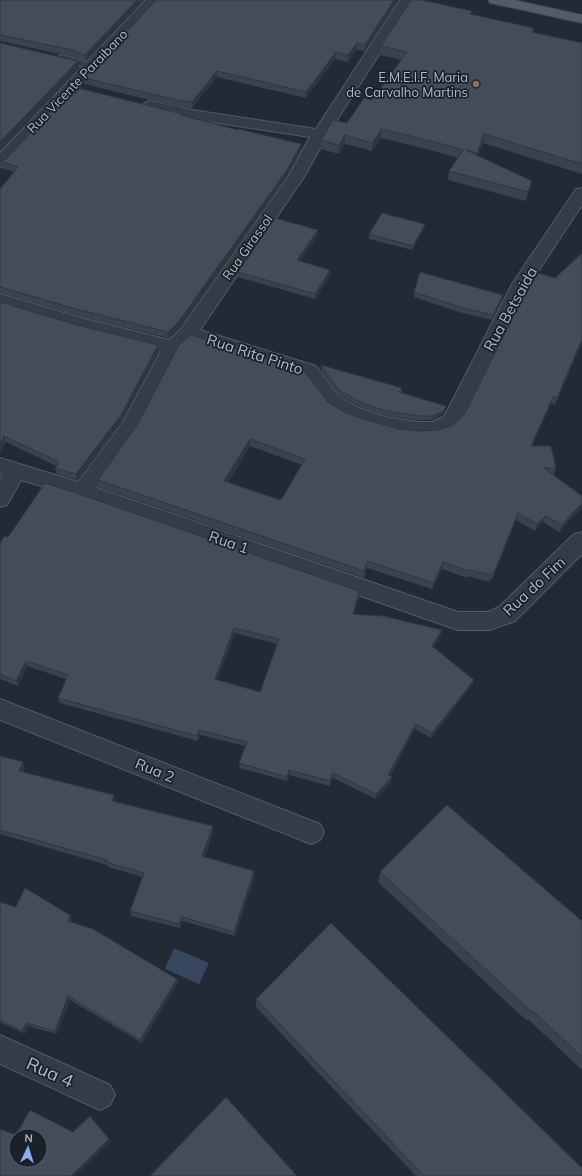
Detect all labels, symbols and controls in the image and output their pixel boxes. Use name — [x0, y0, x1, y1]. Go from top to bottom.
street label: Rua Vicente Paraibano — [23, 26, 131, 136]
place label: E.M.E.I.F. Maria de Carvalho Martins — [346, 69, 468, 100]
marker: E.M.E.I.F. Maria de Carvalho Martins — [471, 79, 481, 89]
street label: Rua Girassol — [219, 211, 275, 283]
street label: Rua Betsaida — [479, 263, 541, 355]
street label: Rua Rita Pinto — [205, 330, 305, 378]
street label: Rua 1 — [207, 526, 251, 558]
street label: Rua do Fim — [499, 552, 569, 620]
street label: Rua 2 — [132, 754, 178, 786]
street label: Rua 4 — [23, 1052, 77, 1093]
north arrow — [8, 1128, 48, 1168]
text: N — [24, 1131, 33, 1145]

